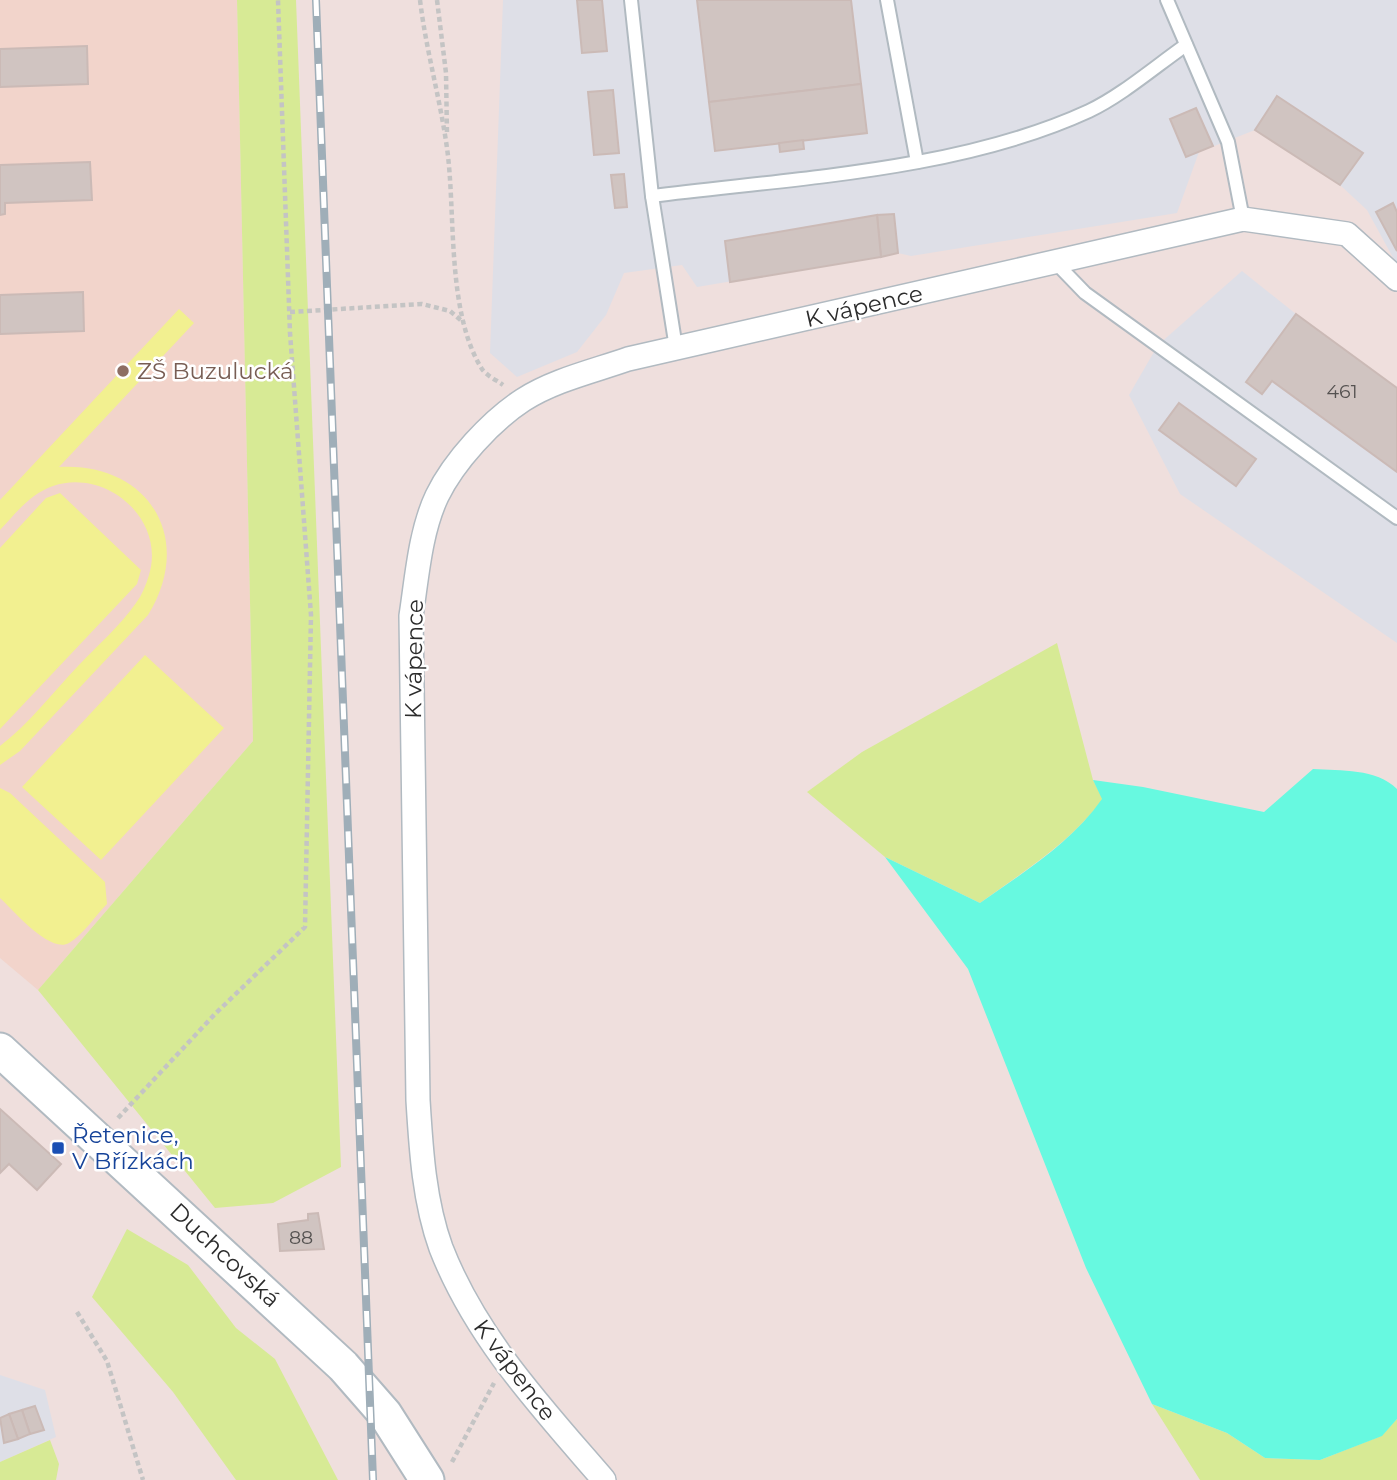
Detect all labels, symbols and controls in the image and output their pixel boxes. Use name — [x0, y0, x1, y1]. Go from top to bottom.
street label: K vápence — [803, 279, 925, 333]
place label: ZŠ Buzulucká — [137, 357, 294, 385]
marker: ZŠ Buzulucká — [115, 363, 131, 379]
house number: 461 — [1327, 380, 1358, 403]
street label: K vápence — [399, 599, 429, 719]
place label: Řetenice, V Břízkách — [72, 1121, 194, 1175]
marker: Řetenice, V Břízkách — [50, 1140, 66, 1156]
street label: Duchcovská — [164, 1197, 286, 1313]
house number: 88 — [289, 1226, 313, 1249]
street label: K vápence — [468, 1314, 562, 1426]

